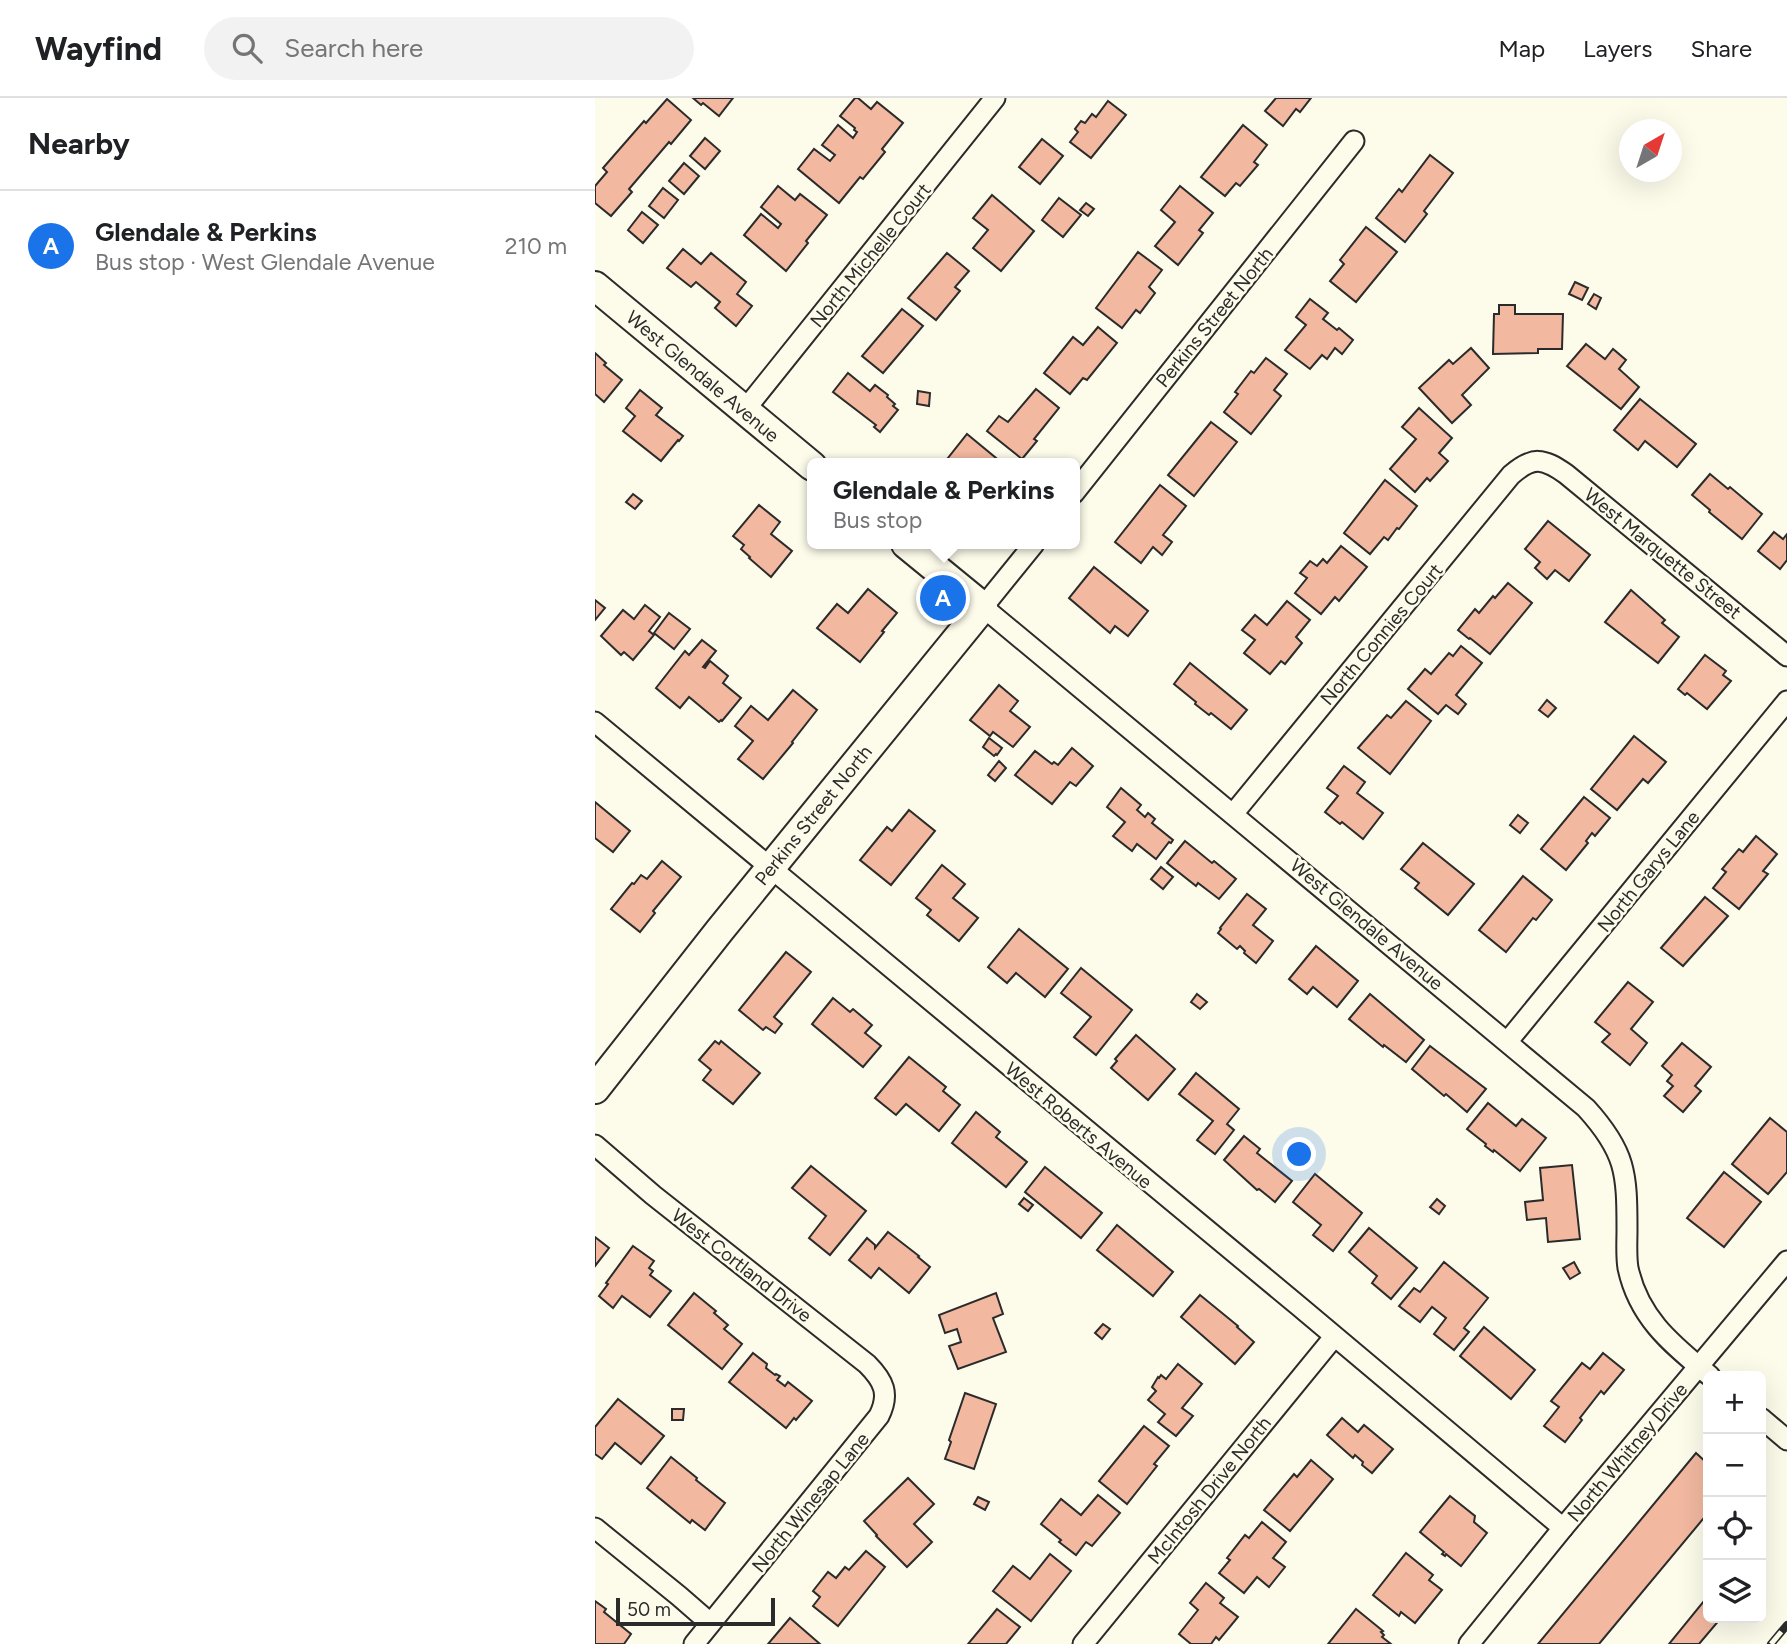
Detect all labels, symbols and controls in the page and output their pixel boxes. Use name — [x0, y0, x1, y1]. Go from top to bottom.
search box — [204, 17, 694, 80]
text: Wayfind — [35, 29, 162, 68]
icon: search — [228, 29, 266, 67]
text: Search here — [284, 32, 423, 64]
text: Map — [1498, 34, 1545, 63]
text: Layers — [1583, 34, 1652, 63]
text: Share — [1690, 34, 1752, 63]
north arrow — [1619, 119, 1682, 182]
text: Nearby — [28, 125, 130, 162]
street label: North Michelle Court — [805, 179, 936, 332]
text: Glendale & Perkins — [95, 216, 317, 248]
text: A — [43, 232, 59, 260]
text: 210 m — [505, 232, 567, 260]
street label: Perkins Street North — [1151, 243, 1278, 392]
text: Bus stop · West Glendale Avenue — [95, 248, 435, 276]
street label: West Glendale Avenue — [622, 306, 784, 447]
popup — [807, 458, 1080, 549]
text: Glendale & Perkins — [833, 474, 1054, 506]
street label: West Marquette Street — [1580, 483, 1746, 624]
text: Bus stop — [833, 506, 922, 534]
street label: North Connies Court — [1315, 559, 1447, 710]
pin: A — [920, 572, 966, 624]
street label: Perkins Street North — [750, 741, 877, 890]
street label: North Garys Lane — [1592, 806, 1704, 937]
street label: West Glendale Avenue — [1286, 854, 1448, 995]
street label: West Roberts Avenue — [1001, 1057, 1157, 1193]
your location — [1282, 1137, 1316, 1171]
street label: West Cortland Drive — [667, 1204, 816, 1327]
map controls — [1703, 1371, 1766, 1623]
button: + — [1703, 1371, 1766, 1434]
street label: North Whitney Drive — [1563, 1378, 1692, 1527]
street label: McIntosh Drive North — [1143, 1412, 1276, 1569]
street label: North Winesap Lane — [747, 1428, 874, 1577]
button: − — [1703, 1434, 1766, 1497]
button: locate — [1703, 1497, 1766, 1560]
button: layers — [1703, 1560, 1766, 1623]
scale bar — [616, 1595, 775, 1627]
text: 50 m — [627, 1598, 671, 1621]

